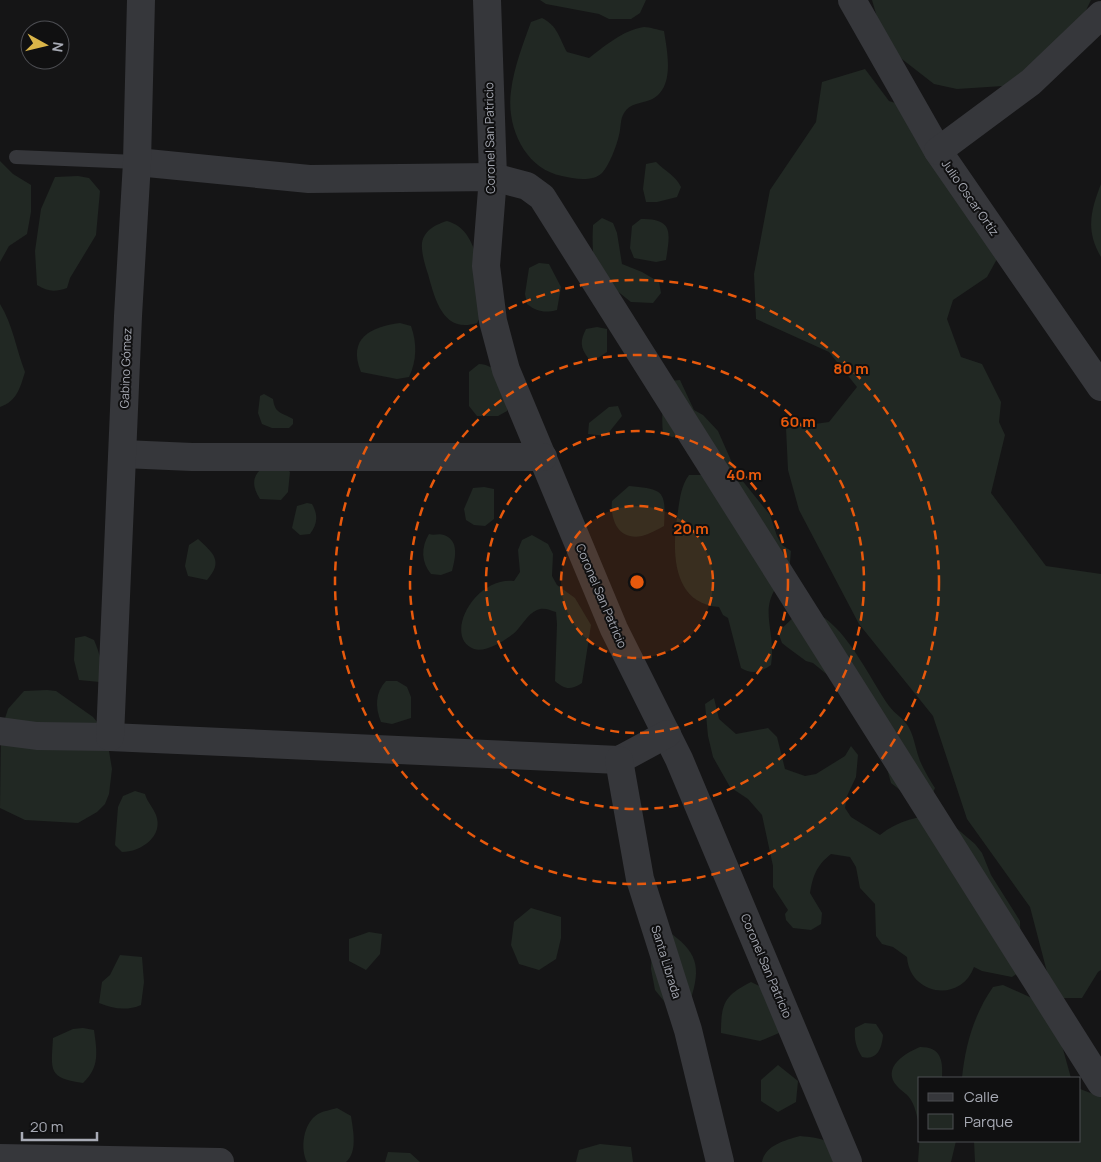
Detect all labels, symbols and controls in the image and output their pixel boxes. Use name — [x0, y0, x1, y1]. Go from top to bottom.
north arrow — [20, 20, 70, 70]
text: N — [48, 41, 68, 53]
street label: Coronel San Patricio — [480, 82, 499, 194]
street label: Julio Oscar Ortíz — [938, 156, 1003, 239]
street label: Gabino Gómez — [116, 327, 135, 409]
text: 80 m — [833, 358, 869, 379]
text: 60 m — [780, 411, 816, 432]
text: 40 m — [726, 464, 762, 485]
text: 20 m — [673, 518, 709, 539]
street label: Coronel San Patricio — [572, 541, 631, 651]
centre of rings — [628, 573, 646, 591]
street label: Coronel San Patricio — [737, 911, 796, 1021]
street label: Santa Librada — [647, 923, 686, 1000]
legend — [918, 1077, 1081, 1142]
text: Calle — [964, 1086, 999, 1107]
scale bar — [22, 1110, 98, 1142]
text: Parque — [964, 1111, 1013, 1132]
text: 20 m — [30, 1116, 63, 1137]

